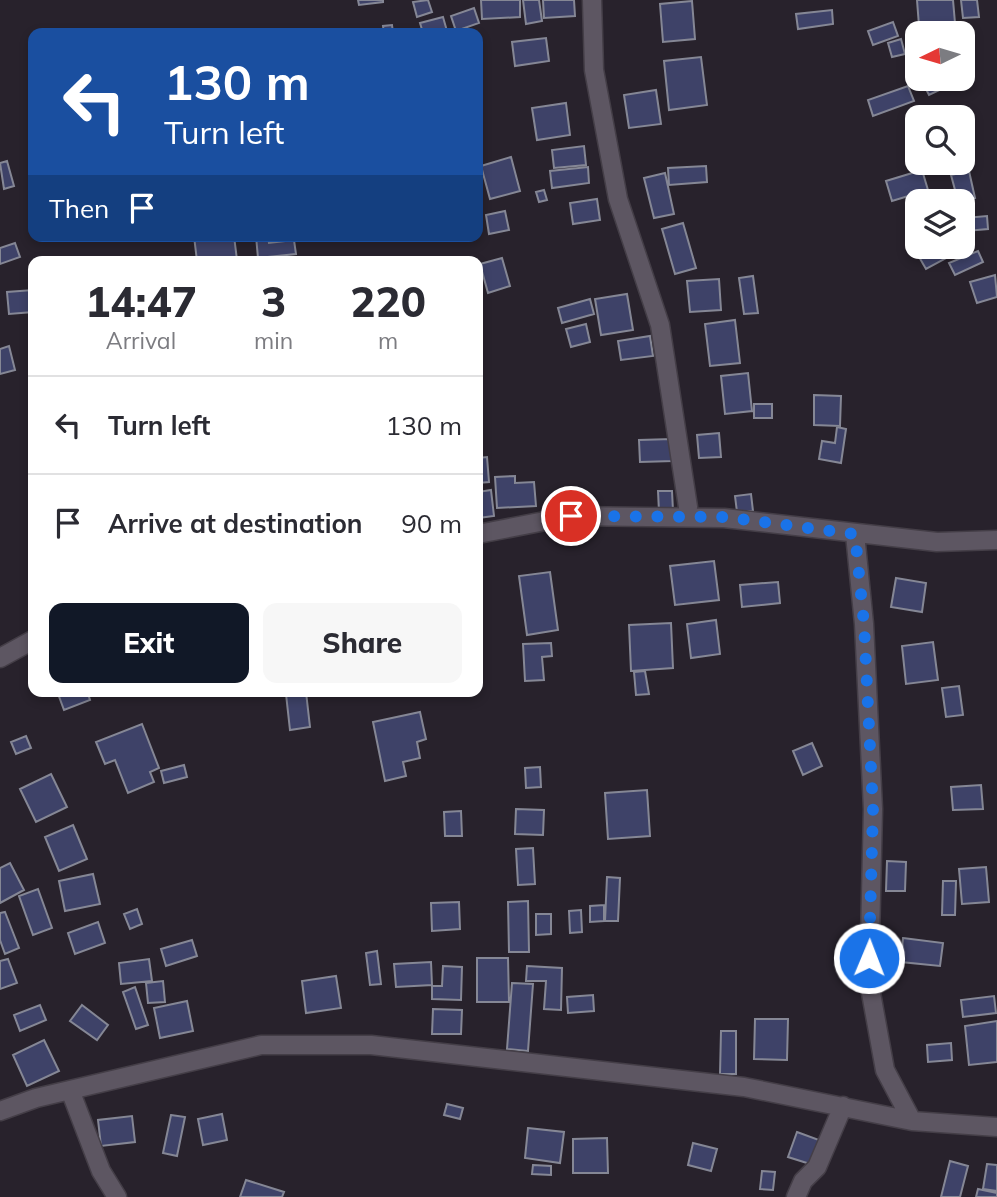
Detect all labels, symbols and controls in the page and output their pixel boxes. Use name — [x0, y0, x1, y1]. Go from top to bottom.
north arrow — [905, 21, 975, 91]
map controls — [905, 21, 975, 259]
text: 130 m — [164, 51, 310, 112]
icon: left — [49, 56, 140, 147]
button: search — [905, 105, 975, 175]
text: Turn left — [164, 112, 284, 152]
icon: arrive — [123, 189, 161, 227]
button: layers — [905, 189, 975, 259]
text: Then — [49, 192, 109, 225]
text: 14:47 — [85, 275, 197, 328]
text: 3 — [261, 275, 286, 328]
text: 220 — [350, 275, 426, 328]
text: Arrival — [106, 326, 176, 355]
text: min — [254, 326, 293, 355]
text: m — [378, 326, 398, 355]
icon: left — [49, 406, 87, 444]
text: Turn left — [108, 409, 210, 442]
text: 130 m — [386, 409, 462, 442]
pin — [541, 486, 601, 546]
icon: arrive — [552, 497, 590, 535]
icon: arrive — [49, 504, 87, 542]
text: Arrive at destination — [108, 507, 363, 540]
text: 90 m — [401, 507, 462, 540]
button: Exit — [49, 603, 249, 683]
button: Share — [263, 603, 462, 683]
position arrow — [832, 921, 906, 995]

